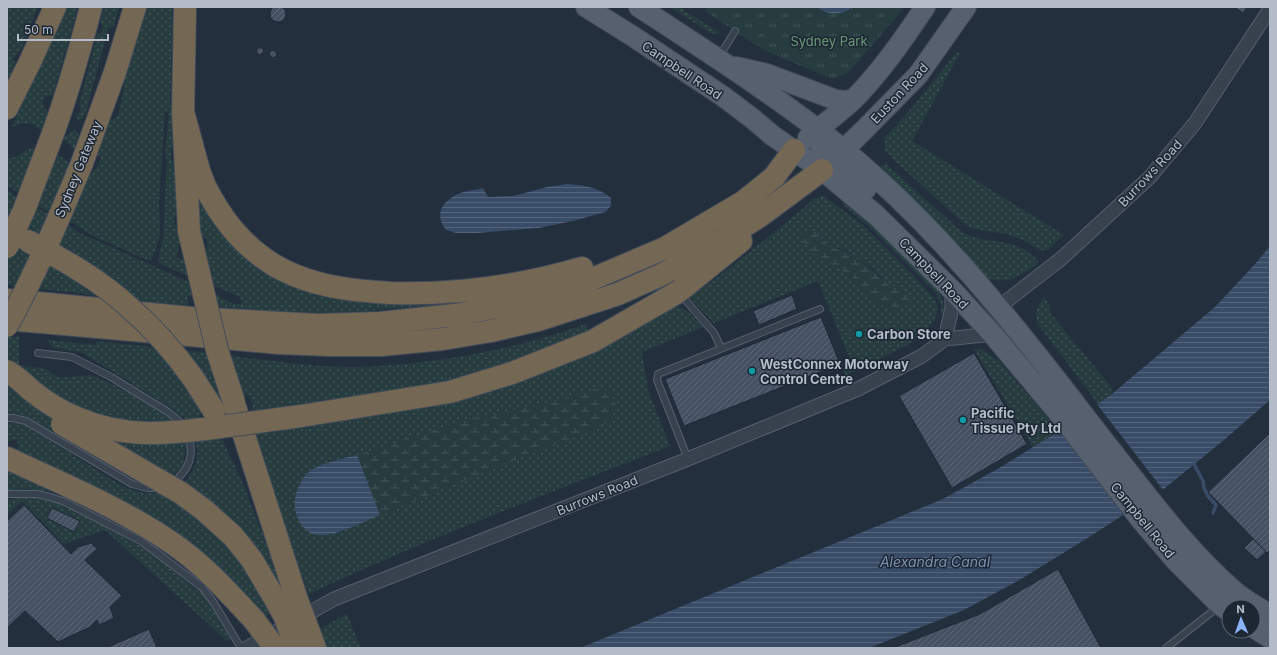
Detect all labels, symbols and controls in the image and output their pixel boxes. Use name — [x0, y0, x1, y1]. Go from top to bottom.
scale bar — [18, 16, 108, 42]
text: 50 m — [24, 22, 53, 37]
park label: Sydney Park — [790, 33, 868, 49]
street label: Campbell Road — [639, 37, 725, 103]
street label: Euston Road — [867, 59, 931, 127]
street label: Sydney Gateway — [51, 118, 105, 220]
street label: Burrows Road — [1115, 136, 1185, 210]
street label: Campbell Road — [896, 234, 972, 312]
place label: Carbon Store — [867, 326, 951, 342]
marker: Carbon Store — [854, 329, 864, 339]
place label: WestConnex Motorway Control Centre — [760, 356, 909, 387]
marker: WestConnex Motorway Control Centre — [747, 366, 757, 376]
place label: Pacific Tissue Pty Ltd — [971, 405, 1061, 436]
marker: Pacific Tissue Pty Ltd — [958, 415, 968, 425]
street label: Burrows Road — [554, 471, 640, 519]
street label: Campbell Road — [1108, 479, 1178, 561]
water label: Alexandra Canal — [879, 553, 991, 570]
north arrow — [1221, 599, 1261, 639]
text: N — [1236, 602, 1245, 616]

